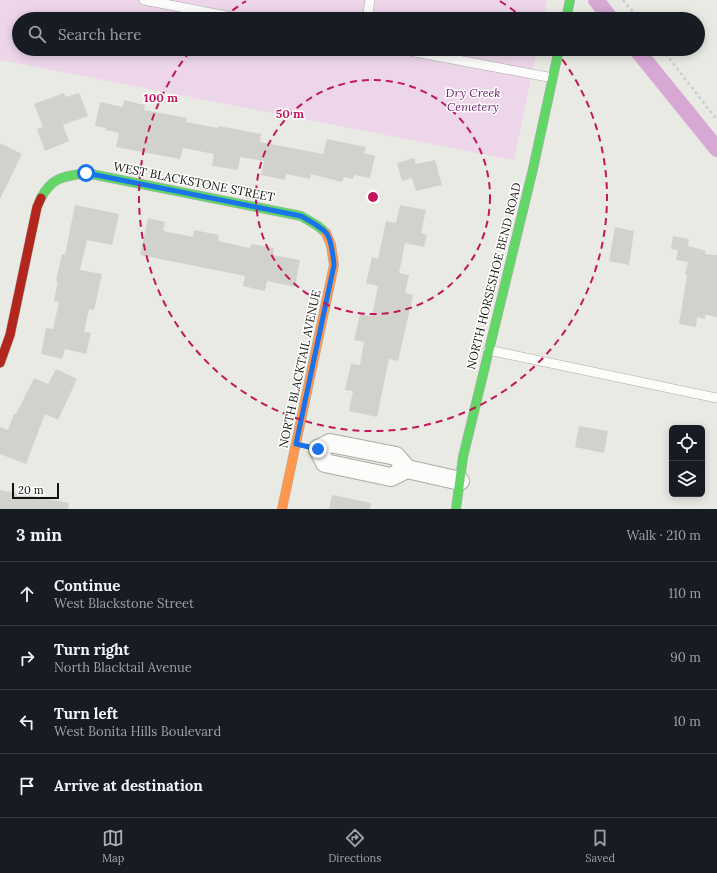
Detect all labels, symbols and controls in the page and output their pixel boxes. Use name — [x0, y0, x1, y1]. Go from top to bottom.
search box — [12, 12, 705, 56]
icon: search — [26, 23, 48, 45]
text: Search here — [58, 25, 141, 44]
park label: Dry Creek Cemetery — [445, 85, 501, 114]
text: 100 m — [144, 90, 178, 105]
text: 50 m — [276, 106, 304, 121]
street label: WEST BLACKSTONE STREET — [112, 159, 276, 205]
route start — [77, 164, 95, 182]
street label: NORTH HORSESHOE BEND ROAD — [463, 181, 524, 371]
centre of rings — [366, 190, 380, 204]
street label: NORTH BLACKTAIL AVENUE — [275, 288, 324, 449]
map controls — [669, 425, 705, 497]
button: locate — [669, 425, 705, 461]
route end — [309, 440, 327, 458]
button: layers — [669, 461, 705, 497]
scale bar — [12, 481, 59, 500]
text: 20 m — [18, 483, 43, 497]
text: 3 min — [16, 524, 62, 546]
text: Walk · 210 m — [626, 527, 701, 544]
text: Continue — [54, 576, 120, 595]
icon: ahead — [16, 583, 38, 605]
text: 110 m — [668, 585, 701, 602]
text: West Blackstone Street — [54, 595, 194, 612]
text: Turn right — [54, 640, 130, 659]
icon: right — [16, 647, 38, 669]
text: 90 m — [670, 649, 701, 666]
text: North Blacktail Avenue — [54, 659, 192, 676]
text: Turn left — [54, 704, 118, 723]
icon: left — [16, 711, 38, 733]
text: 10 m — [673, 713, 701, 730]
text: West Bonita Hills Boulevard — [54, 723, 221, 740]
icon: arrive — [16, 775, 38, 797]
text: Arrive at destination — [54, 776, 203, 795]
tab: Map — [102, 827, 124, 865]
tab: Directions — [328, 827, 381, 865]
tab: Saved — [585, 827, 615, 865]

